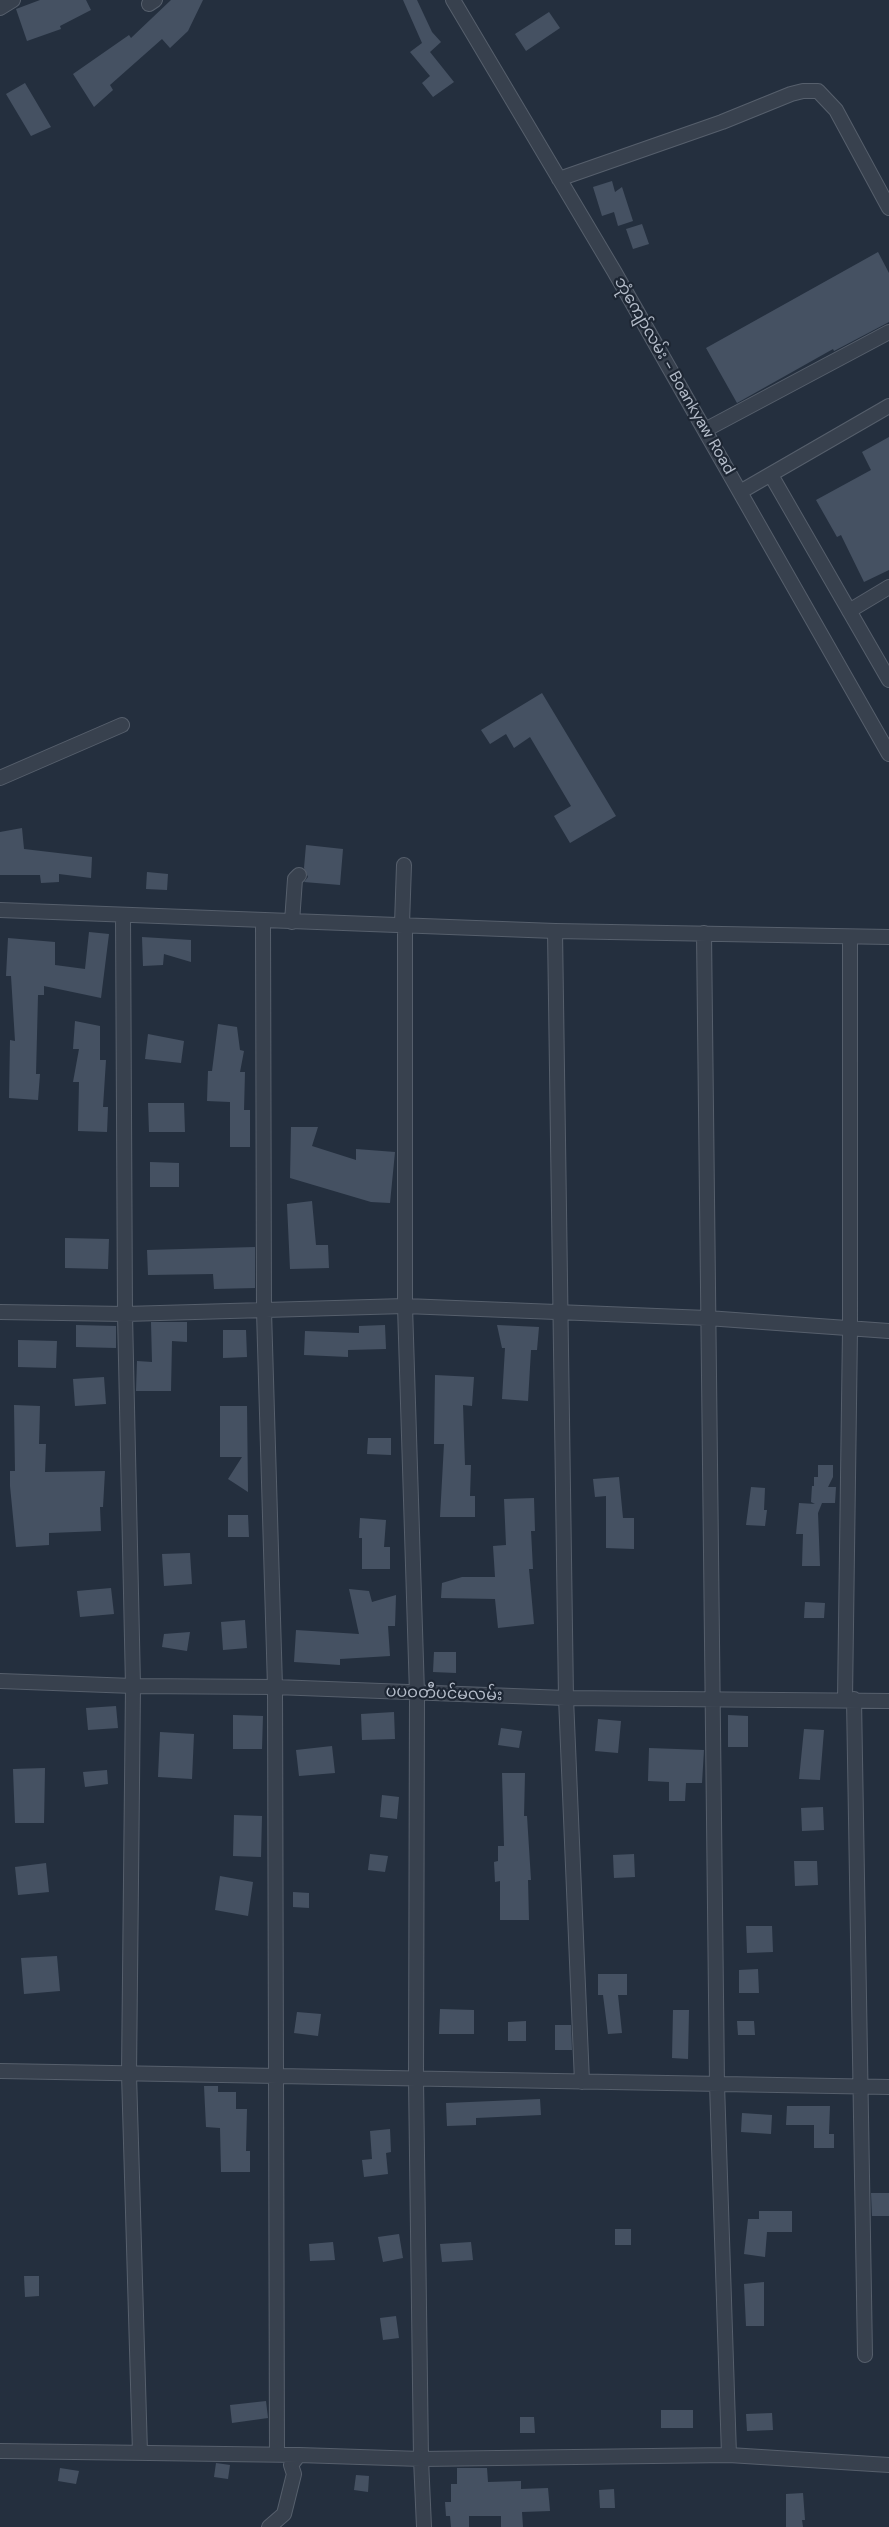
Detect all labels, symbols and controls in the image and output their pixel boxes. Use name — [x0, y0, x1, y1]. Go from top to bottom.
street label: ဘုံကျော်လမ်း - Boankyaw Road — [610, 274, 738, 478]
street label: ပပဝတီပင်မလမ်း — [385, 1682, 503, 1706]

